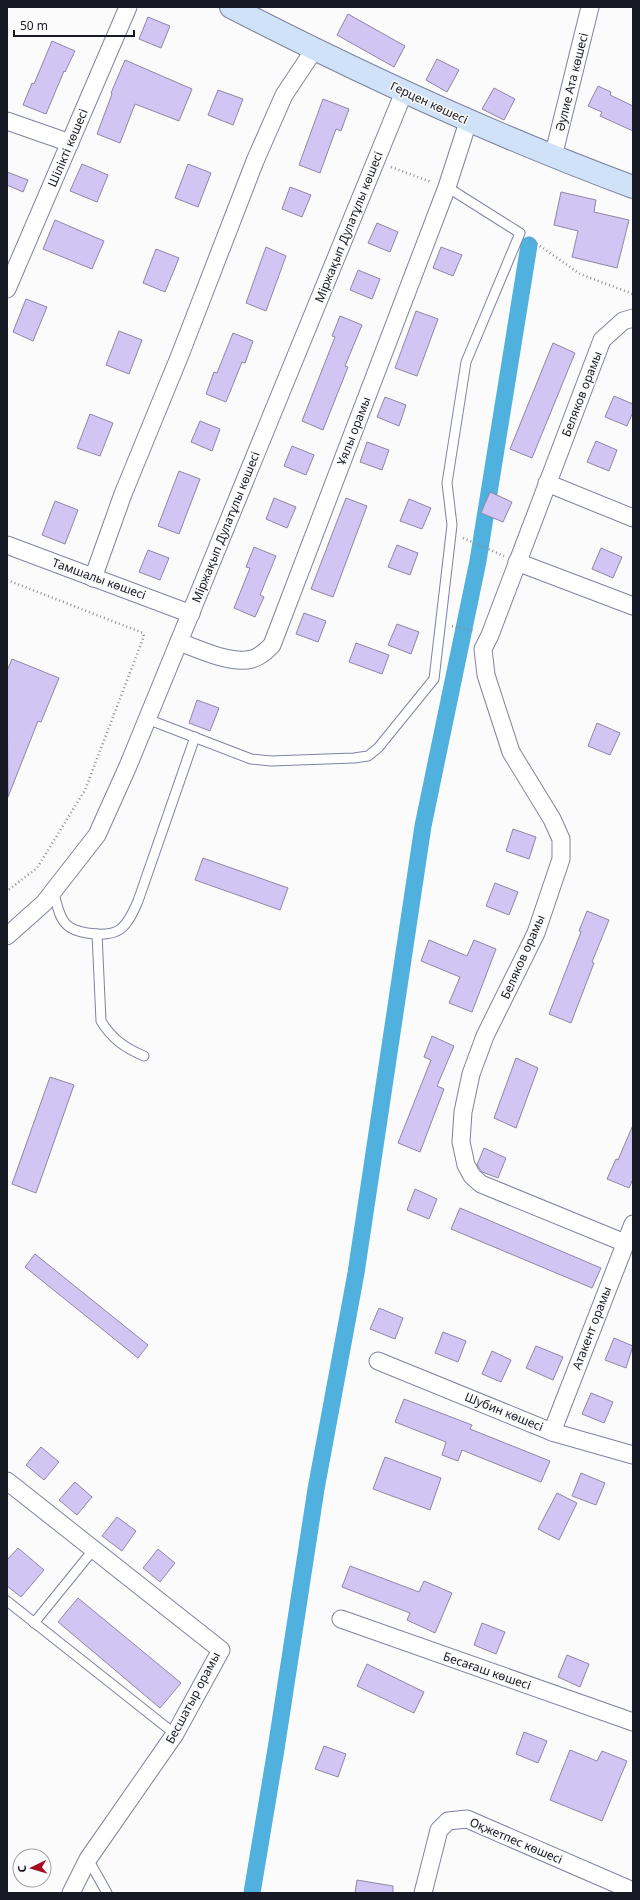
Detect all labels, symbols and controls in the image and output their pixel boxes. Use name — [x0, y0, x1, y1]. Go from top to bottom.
scale bar — [14, 12, 134, 38]
text: 50 m — [20, 17, 48, 34]
street label: Әулие Ата көшесі — [551, 31, 592, 133]
street label: Герцен көшесі — [388, 77, 471, 128]
street label: Шілікті көшесі — [43, 106, 92, 190]
street label: Міржақып Дулатұлы көшесі — [310, 149, 387, 305]
street label: Беляков орамы — [557, 349, 606, 439]
street label: Ұялы орамы — [333, 394, 374, 468]
street label: Міржақып Дулатұлы көшесі — [187, 449, 264, 605]
street label: Тамшалы көшесі — [50, 554, 148, 603]
street label: Беляков орамы — [496, 912, 549, 1002]
street label: Атакент орамы — [568, 1284, 615, 1372]
street label: Шубин көшесі — [462, 1388, 546, 1435]
street label: Бесағаш көшесі — [441, 1648, 533, 1694]
street label: Бесшатыр орамы — [161, 1649, 224, 1747]
street label: Оқжетпес көшесі — [467, 1813, 565, 1868]
north arrow — [12, 1848, 52, 1888]
text: С — [14, 1865, 29, 1873]

